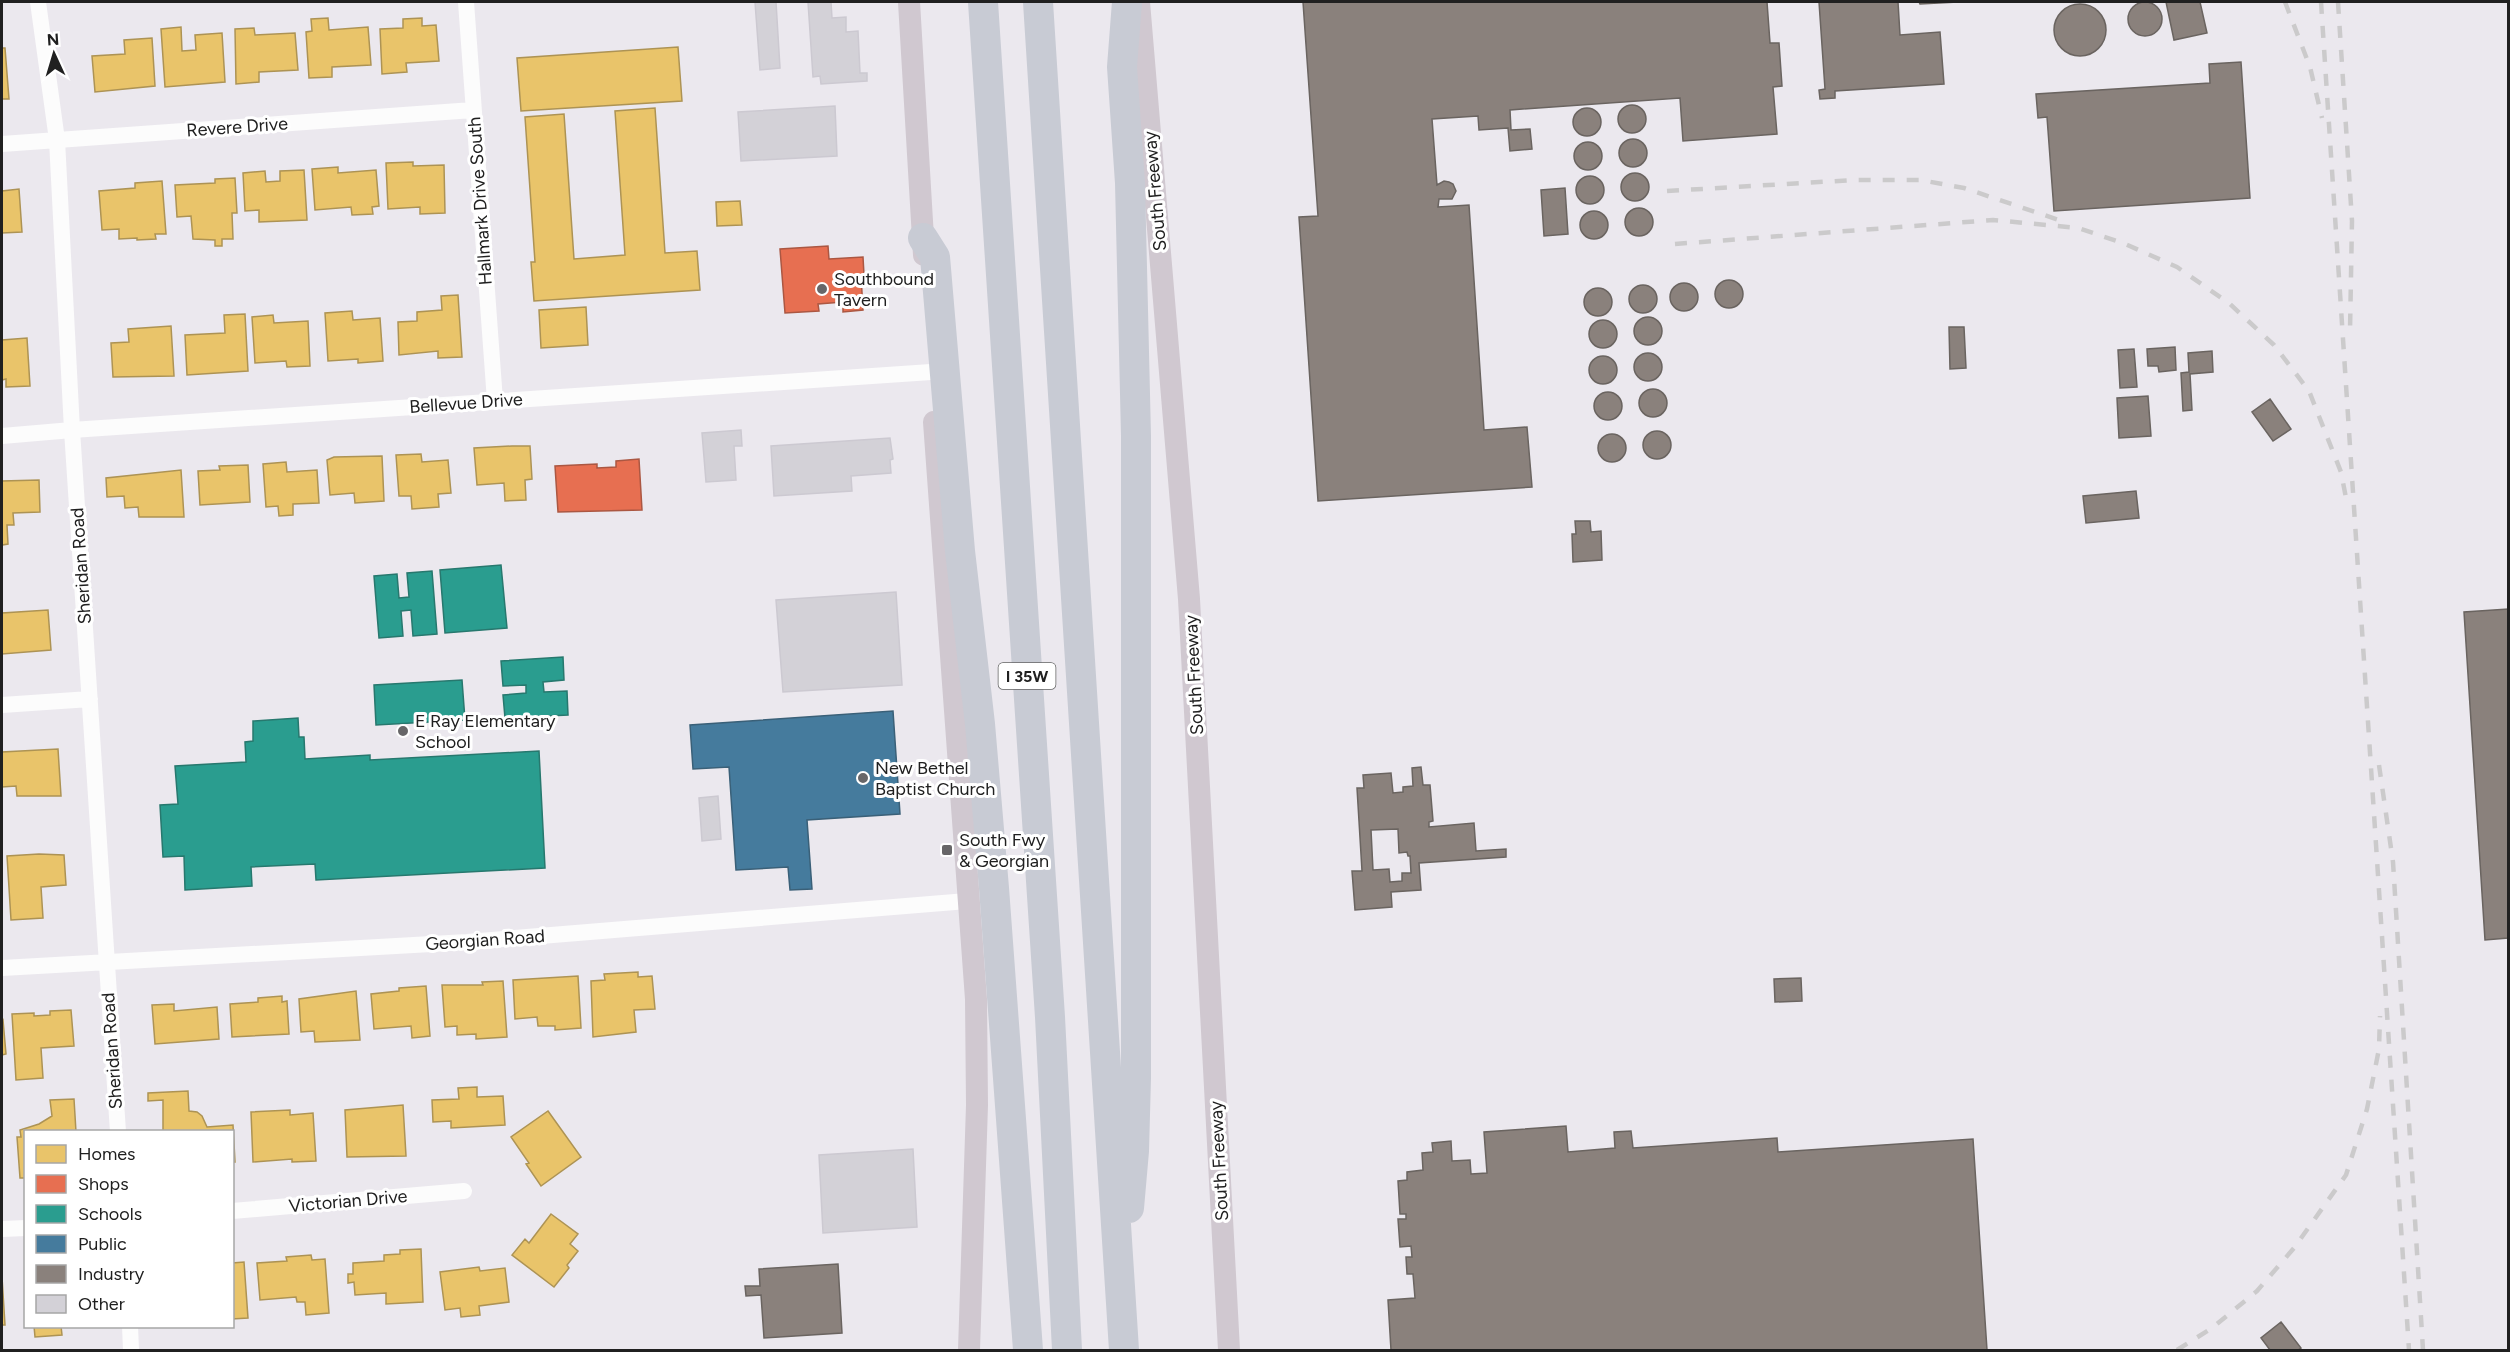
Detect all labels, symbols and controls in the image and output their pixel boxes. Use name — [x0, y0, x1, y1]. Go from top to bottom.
north arrow — [24, 24, 84, 84]
text: N — [46, 30, 60, 49]
street label: Revere Drive — [185, 112, 289, 142]
street label: Hallmark Drive South — [463, 116, 497, 286]
street label: South Freeway — [1139, 130, 1171, 252]
place label: Southbound Tavern — [834, 268, 934, 311]
marker: Southbound Tavern — [815, 282, 829, 296]
street label: Bellevue Drive — [409, 388, 524, 418]
street label: Sheridan Road — [66, 507, 96, 625]
street label: South Freeway — [1180, 614, 1208, 736]
road number: I 35W — [998, 663, 1056, 689]
place label: E Ray Elementary School — [415, 710, 556, 753]
marker: E Ray Elementary School — [396, 724, 410, 738]
place label: New Bethel Baptist Church — [875, 757, 995, 800]
marker: New Bethel Baptist Church — [856, 771, 870, 785]
place label: South Fwy & Georgian — [959, 829, 1049, 872]
marker: South Fwy & Georgian — [940, 843, 954, 857]
street label: Georgian Road — [424, 925, 546, 955]
street label: Sheridan Road — [97, 992, 127, 1110]
street label: South Freeway — [1205, 1100, 1233, 1222]
legend — [24, 1130, 234, 1328]
text: Homes — [78, 1143, 136, 1165]
text: Shops — [78, 1173, 129, 1195]
street label: Victorian Drive — [288, 1185, 408, 1217]
text: Schools — [78, 1203, 142, 1225]
text: Public — [78, 1233, 127, 1255]
text: Industry — [78, 1263, 145, 1285]
text: Other — [78, 1293, 125, 1315]

